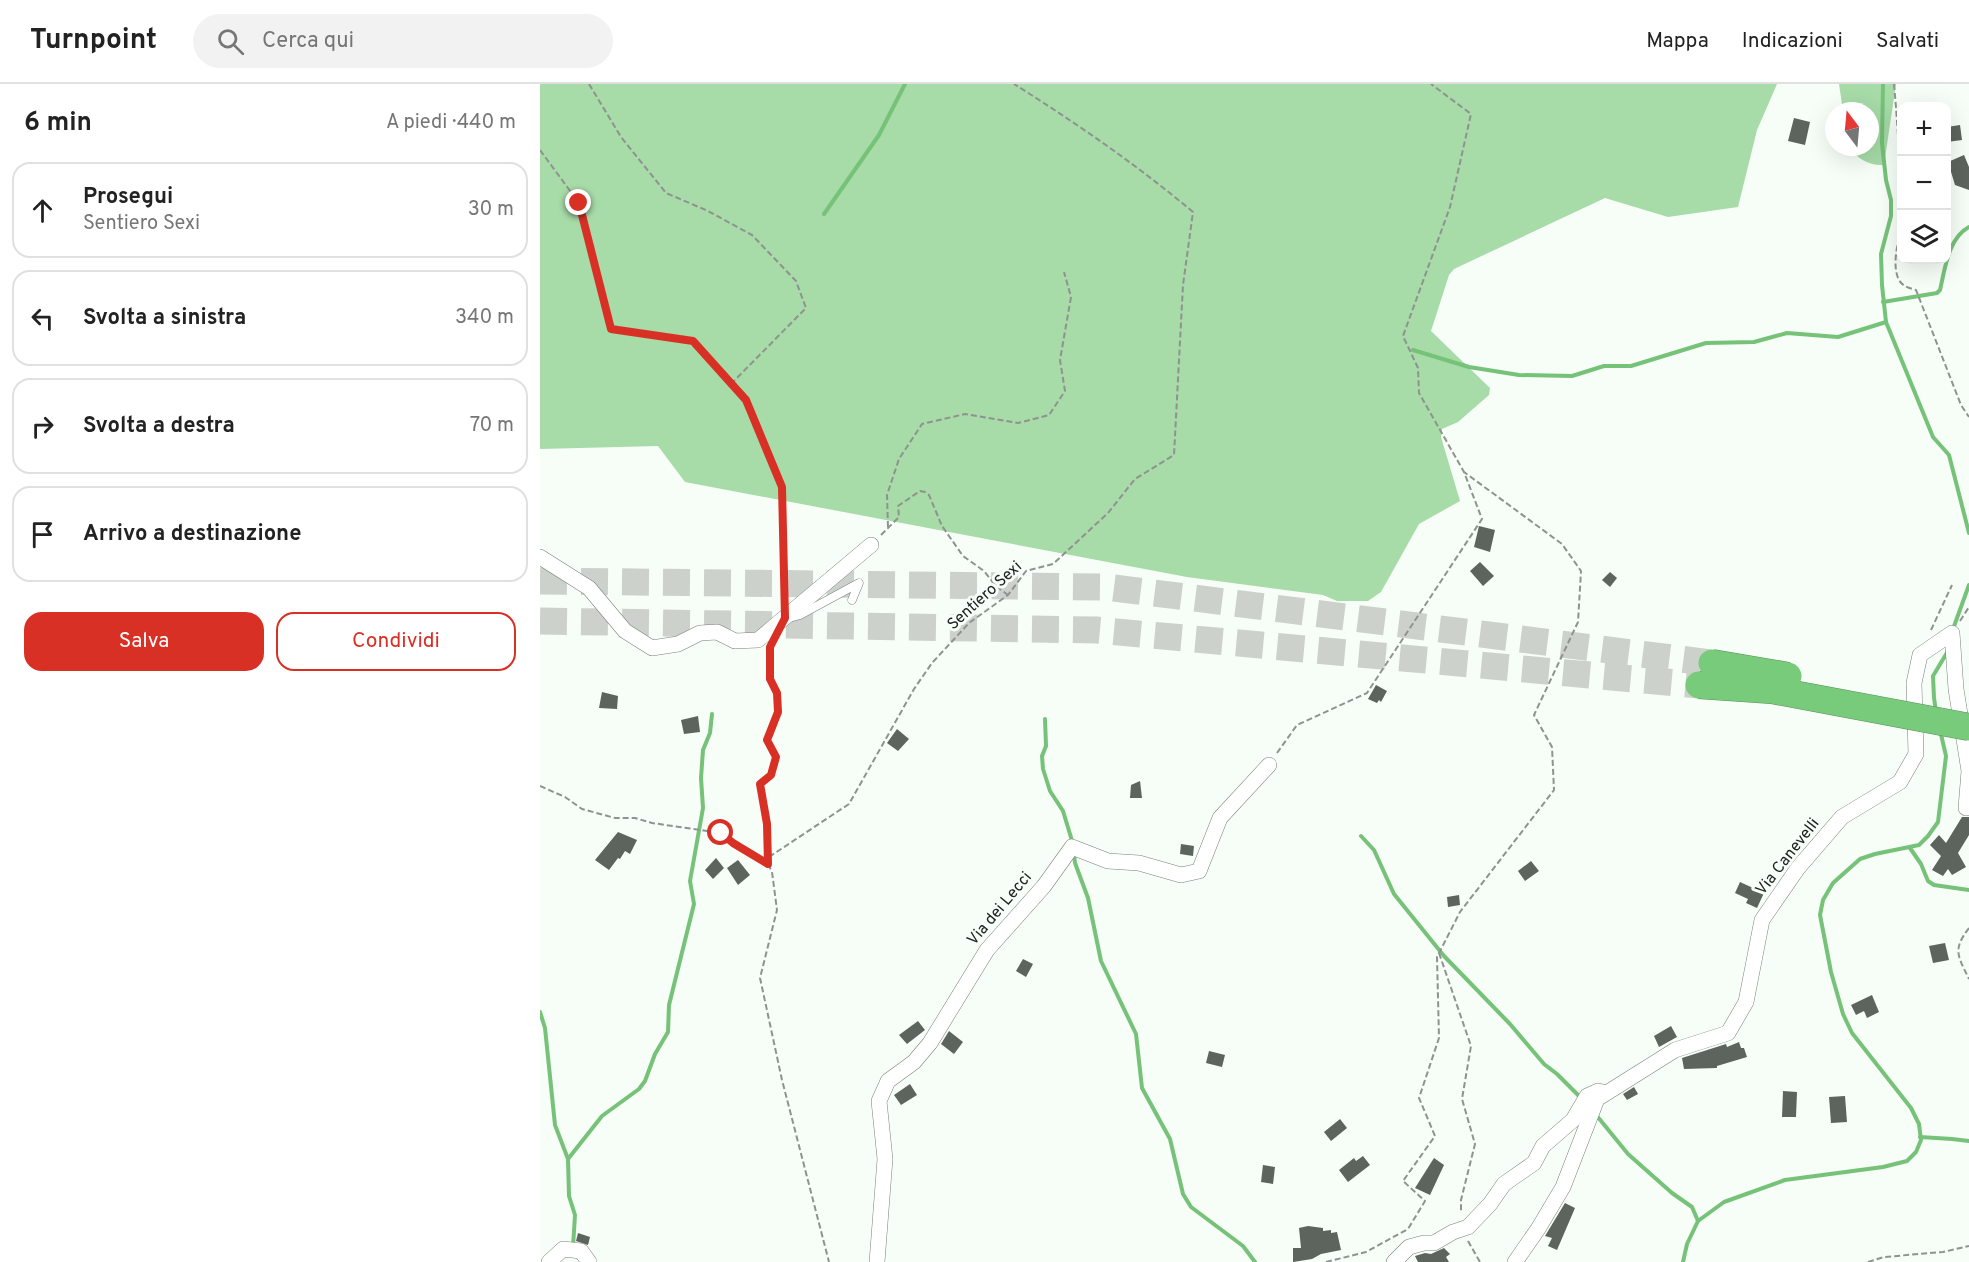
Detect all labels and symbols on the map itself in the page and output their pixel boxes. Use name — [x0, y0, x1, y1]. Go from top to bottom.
north arrow — [1825, 102, 1879, 156]
route end — [565, 189, 591, 215]
street label: Sentiero Sexi — [944, 557, 1026, 635]
street label: Via Canevelli — [1752, 814, 1824, 900]
route start — [707, 819, 733, 845]
street label: Via dei Lecci — [963, 868, 1037, 950]

